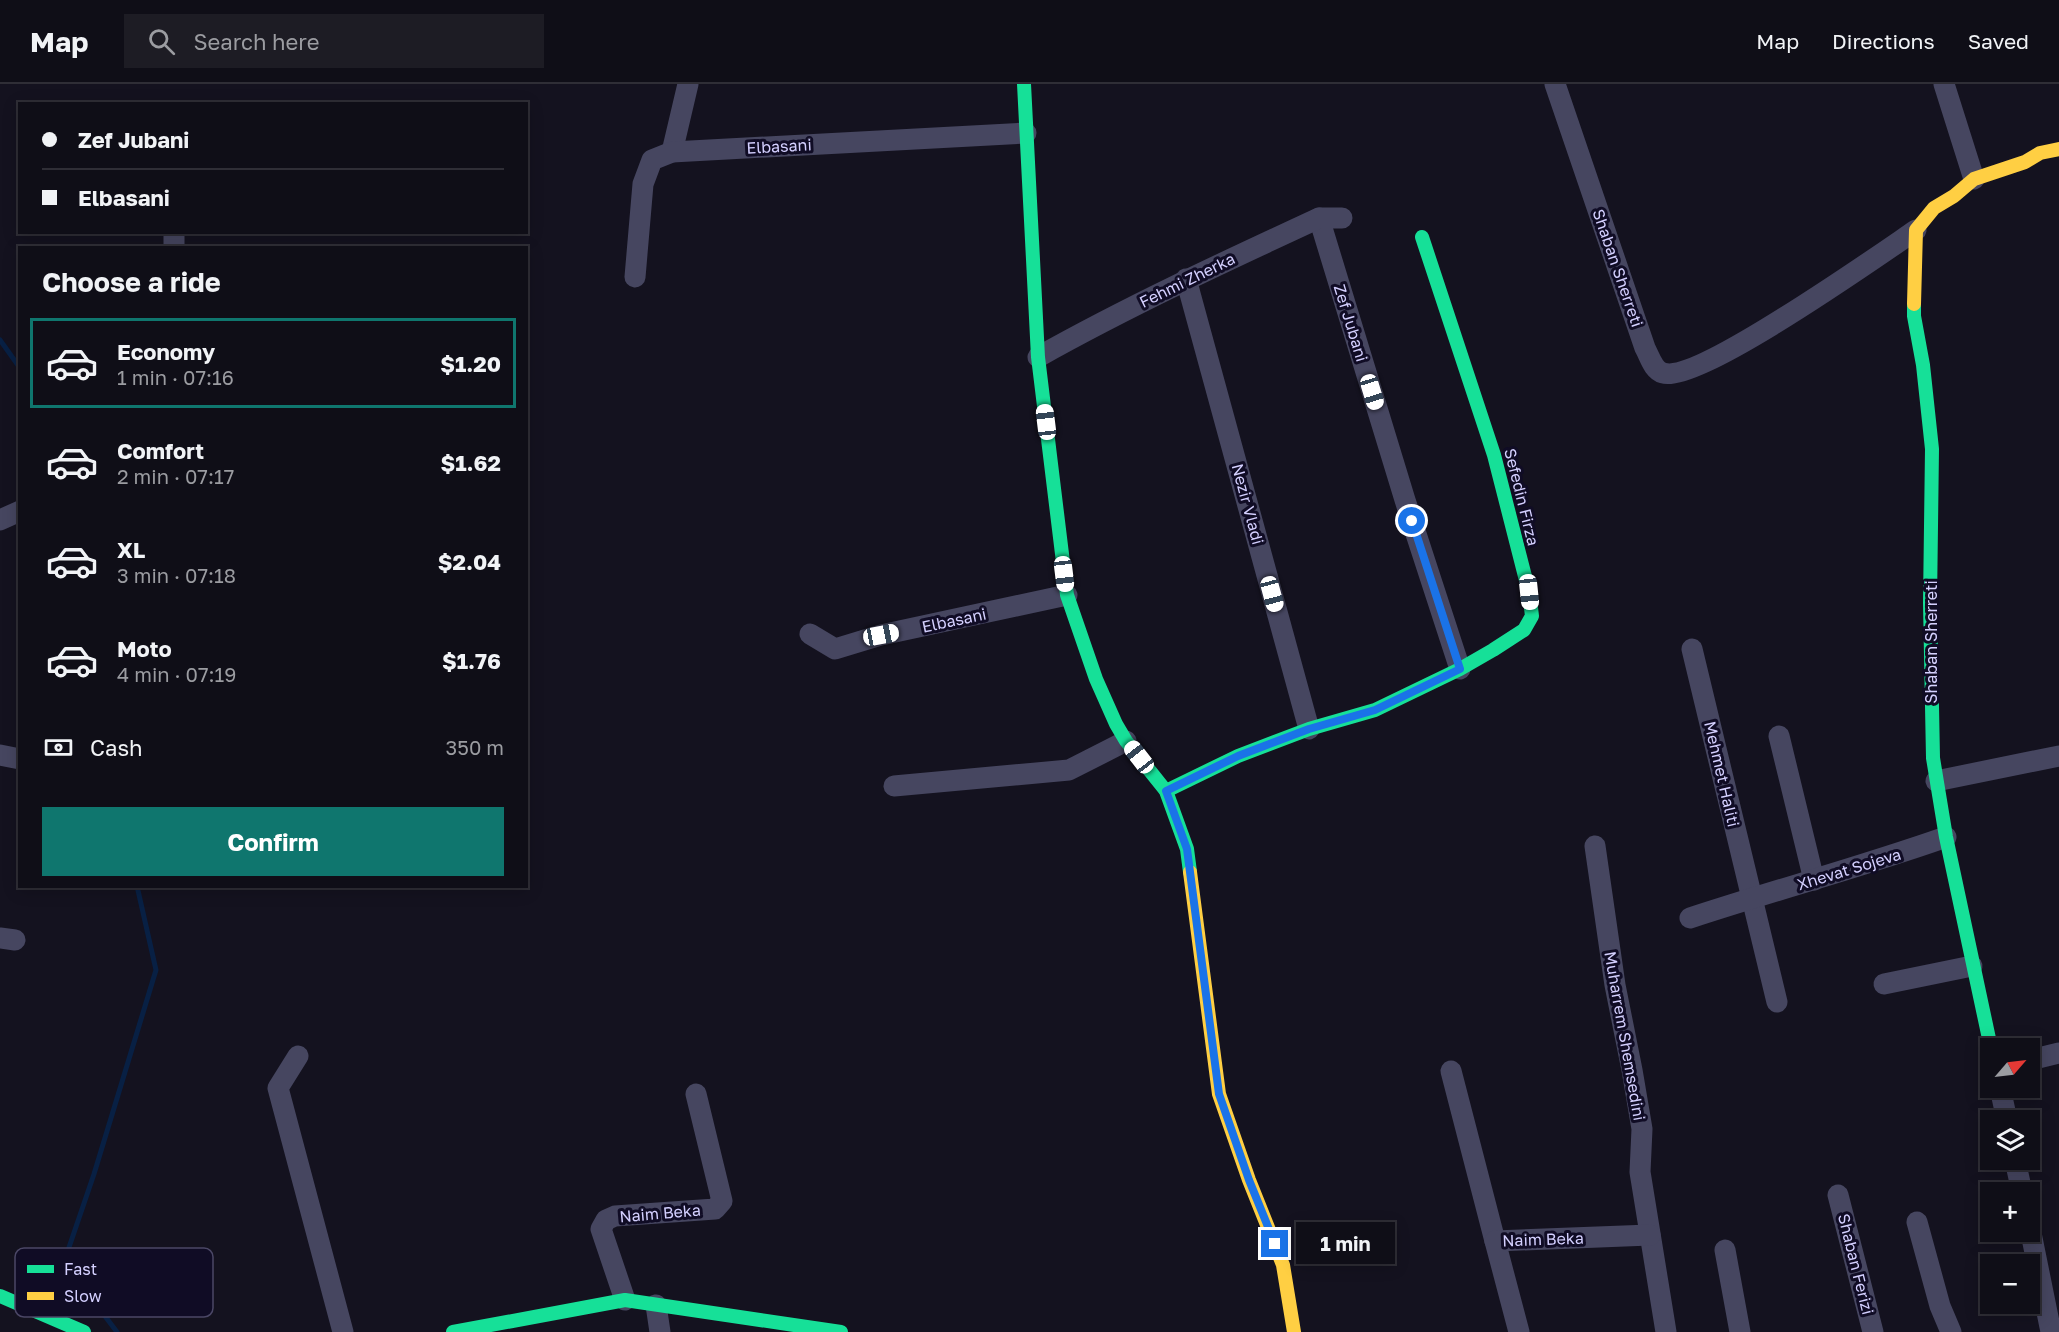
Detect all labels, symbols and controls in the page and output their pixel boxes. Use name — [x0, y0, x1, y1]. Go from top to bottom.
search box — [124, 14, 544, 68]
text: Map — [30, 25, 88, 58]
icon: search — [145, 25, 178, 58]
text: Search here — [193, 28, 319, 55]
text: Map — [1756, 28, 1799, 54]
text: Directions — [1832, 28, 1935, 54]
text: Saved — [1968, 28, 2029, 54]
text: Zef Jubani — [78, 126, 189, 153]
street label: Elbasani — [746, 134, 812, 158]
text: Elbasani — [78, 184, 170, 211]
street label: Shaban Sherreti — [1588, 206, 1648, 330]
street label: Fehmi Zherka — [1136, 248, 1238, 312]
text: Choose a ride — [42, 266, 221, 298]
street label: Zef Jubani — [1330, 282, 1372, 364]
icon: car — [45, 336, 99, 390]
text: Economy — [117, 338, 215, 365]
text: $1.20 — [440, 350, 501, 377]
text: 1 min · 07:16 — [117, 365, 234, 389]
car — [1358, 372, 1386, 412]
car — [1035, 403, 1057, 441]
icon: car — [45, 435, 99, 489]
text: Comfort — [117, 437, 204, 464]
street label: Sefedin Firza — [1500, 446, 1544, 548]
text: $1.62 — [440, 449, 501, 476]
street label: Nezir Vladi — [1228, 461, 1268, 547]
text: 2 min · 07:17 — [117, 464, 234, 488]
route start — [1398, 507, 1425, 534]
icon: car — [45, 534, 99, 588]
text: XL — [117, 536, 145, 563]
text: $2.04 — [438, 548, 501, 575]
car — [1053, 555, 1075, 593]
text: 3 min · 07:18 — [117, 563, 236, 587]
car — [1518, 573, 1540, 611]
car — [1259, 574, 1285, 614]
street label: Shaban Sherreti — [1921, 580, 1941, 704]
street label: Elbasani — [920, 603, 988, 637]
car — [862, 623, 900, 647]
icon: car — [45, 633, 99, 687]
text: Moto — [117, 635, 172, 662]
text: $1.76 — [442, 647, 501, 674]
text: 4 min · 07:19 — [117, 662, 236, 686]
street label: Mehmet Haliti — [1700, 719, 1744, 829]
icon: cash — [42, 731, 75, 764]
text: Cash — [90, 734, 143, 761]
text: 350 m — [446, 735, 504, 759]
car — [1121, 737, 1157, 777]
button: Confirm — [42, 807, 504, 876]
street label: Xhevat Sojeva — [1795, 844, 1903, 894]
street label: Muharrem Shemsedini — [1600, 950, 1650, 1122]
north arrow — [1980, 1038, 2040, 1098]
map controls — [1980, 1038, 2040, 1314]
button: layers — [1980, 1110, 2040, 1170]
button: + — [1980, 1182, 2040, 1242]
street label: Naim Beka — [618, 1199, 702, 1227]
street label: Shaban Ferizi — [1834, 1211, 1878, 1317]
callout: 1 min — [1296, 1223, 1395, 1265]
street label: Naim Beka — [1502, 1228, 1584, 1250]
route end — [1261, 1230, 1288, 1257]
text: 1 min — [1320, 1231, 1371, 1255]
legend — [15, 1248, 213, 1317]
button: − — [1980, 1254, 2040, 1314]
text: Fast — [64, 1259, 97, 1279]
text: Slow — [64, 1286, 102, 1306]

